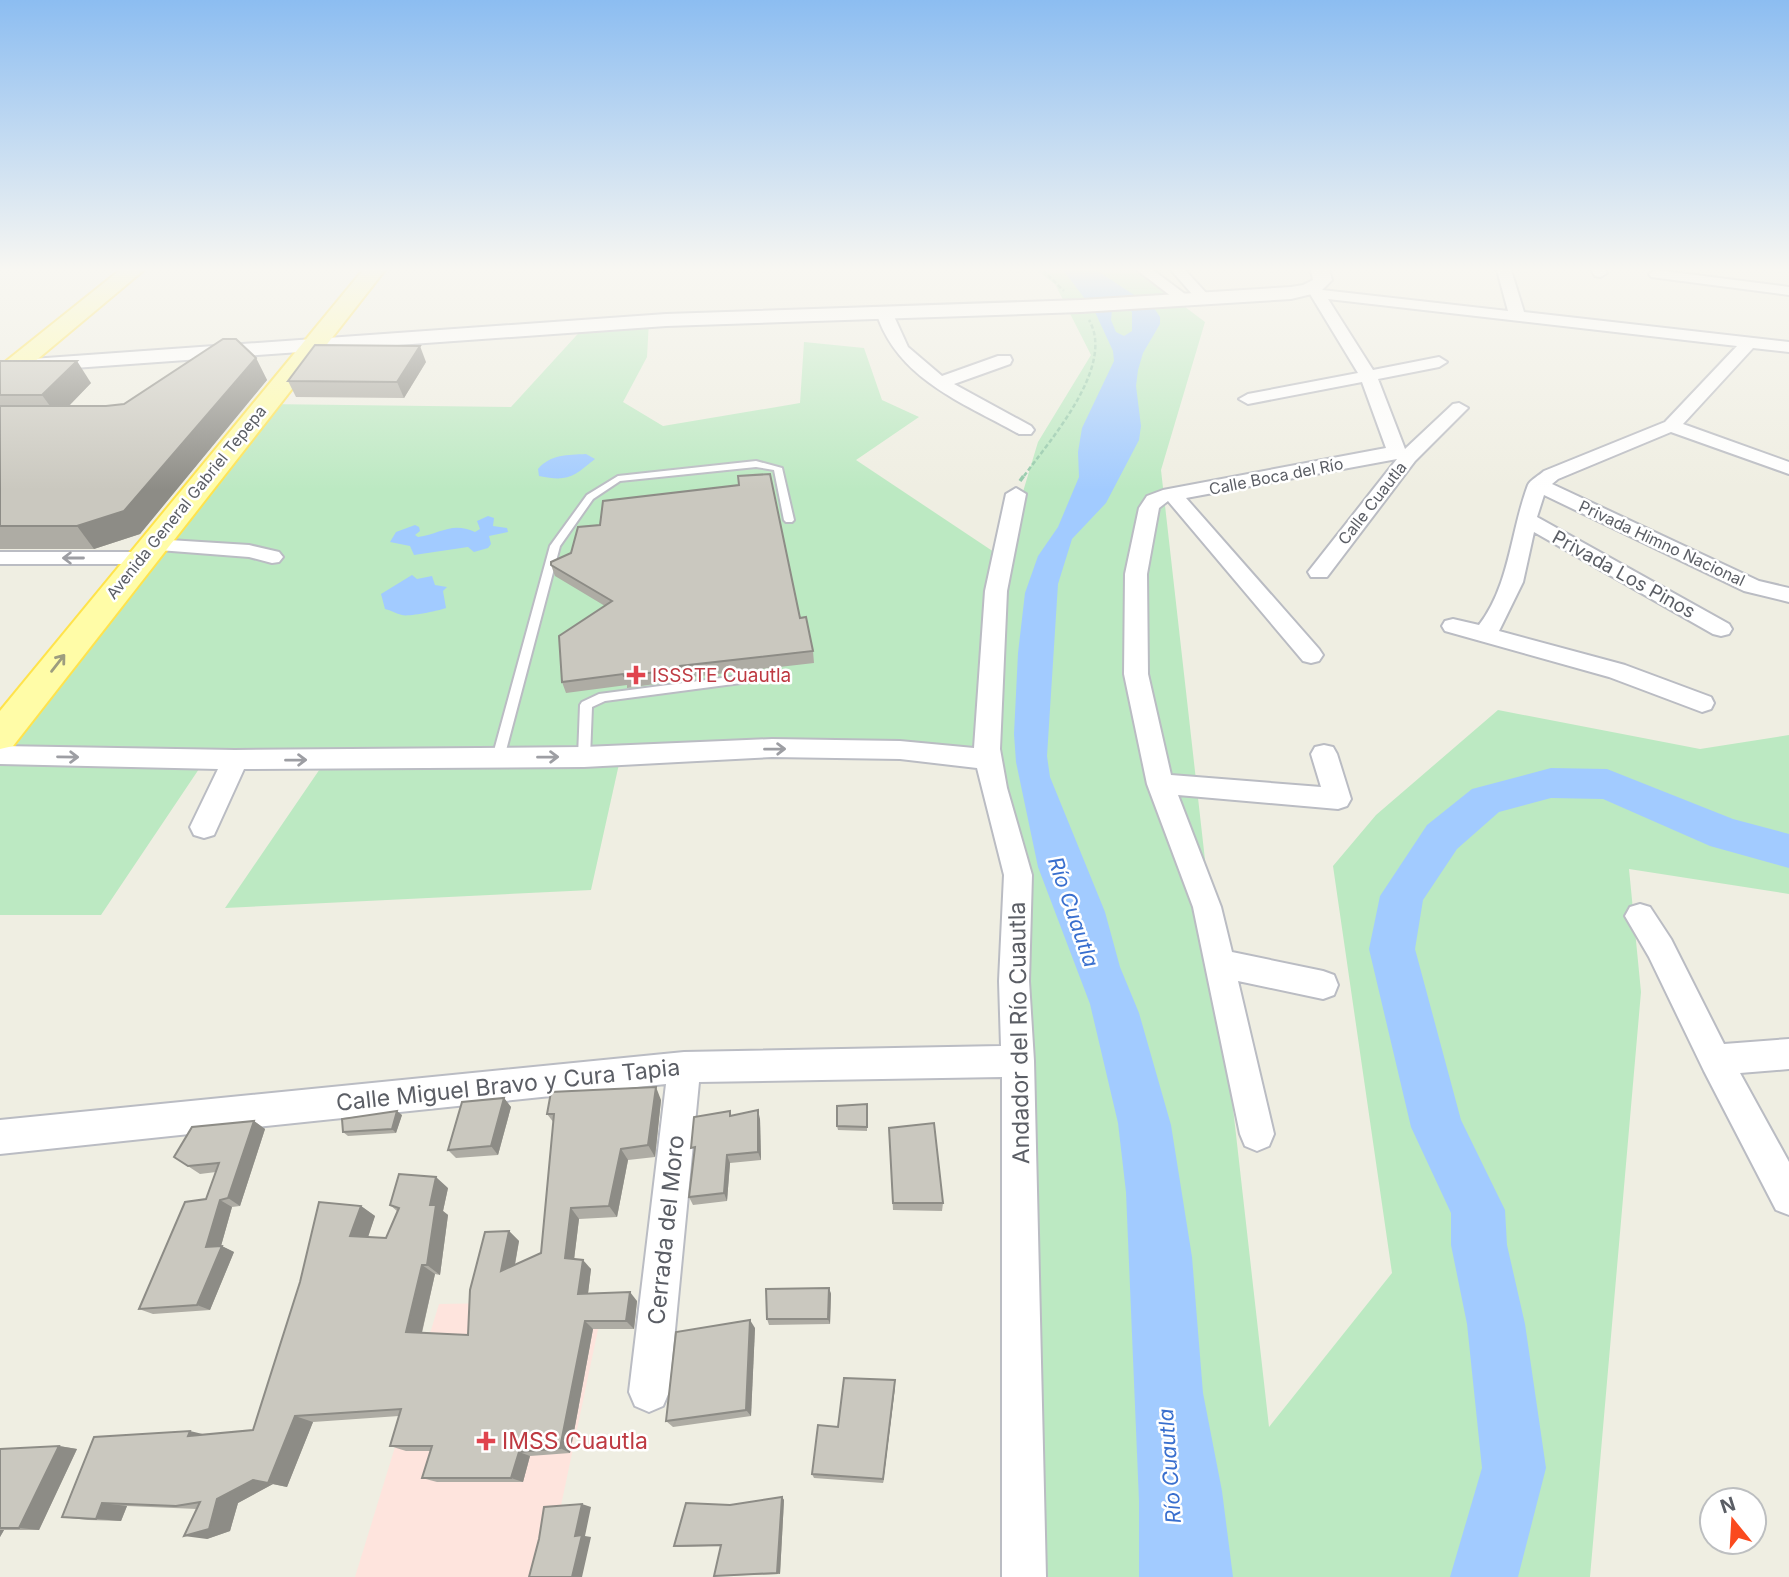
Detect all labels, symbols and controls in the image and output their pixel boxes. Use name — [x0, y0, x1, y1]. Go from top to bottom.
street label: Avenida General Gabriel Tepepa — [102, 401, 270, 603]
street label: Calle Boca del Río — [1207, 453, 1345, 499]
street label: Calle Cuautla — [1333, 457, 1411, 549]
street label: Privada Himno Nacional — [1576, 496, 1748, 590]
street label: Privada Los Pinos — [1548, 526, 1699, 623]
one-way arrow — [62, 551, 85, 565]
one-way arrow — [50, 655, 65, 673]
place label: ISSSTE Cuautla — [652, 664, 791, 687]
marker: ISSSTE Cuautla — [626, 665, 646, 685]
one-way arrow — [763, 742, 786, 755]
one-way arrow — [56, 750, 79, 764]
one-way arrow — [536, 750, 559, 764]
one-way arrow — [284, 753, 307, 767]
water label: Río Cuautla — [1043, 853, 1104, 970]
street label: Andador del Río Cuautla — [1003, 902, 1035, 1164]
street label: Calle Miguel Bravo y Cura Tapia — [335, 1053, 681, 1117]
street label: Cerrada del Moro — [642, 1134, 690, 1326]
water label: Río Cuautla — [1153, 1408, 1186, 1524]
place label: IMSS Cuautla — [502, 1427, 648, 1455]
marker: IMSS Cuautla — [476, 1431, 496, 1451]
north arrow — [1698, 1486, 1768, 1556]
text: N — [1717, 1492, 1738, 1518]

